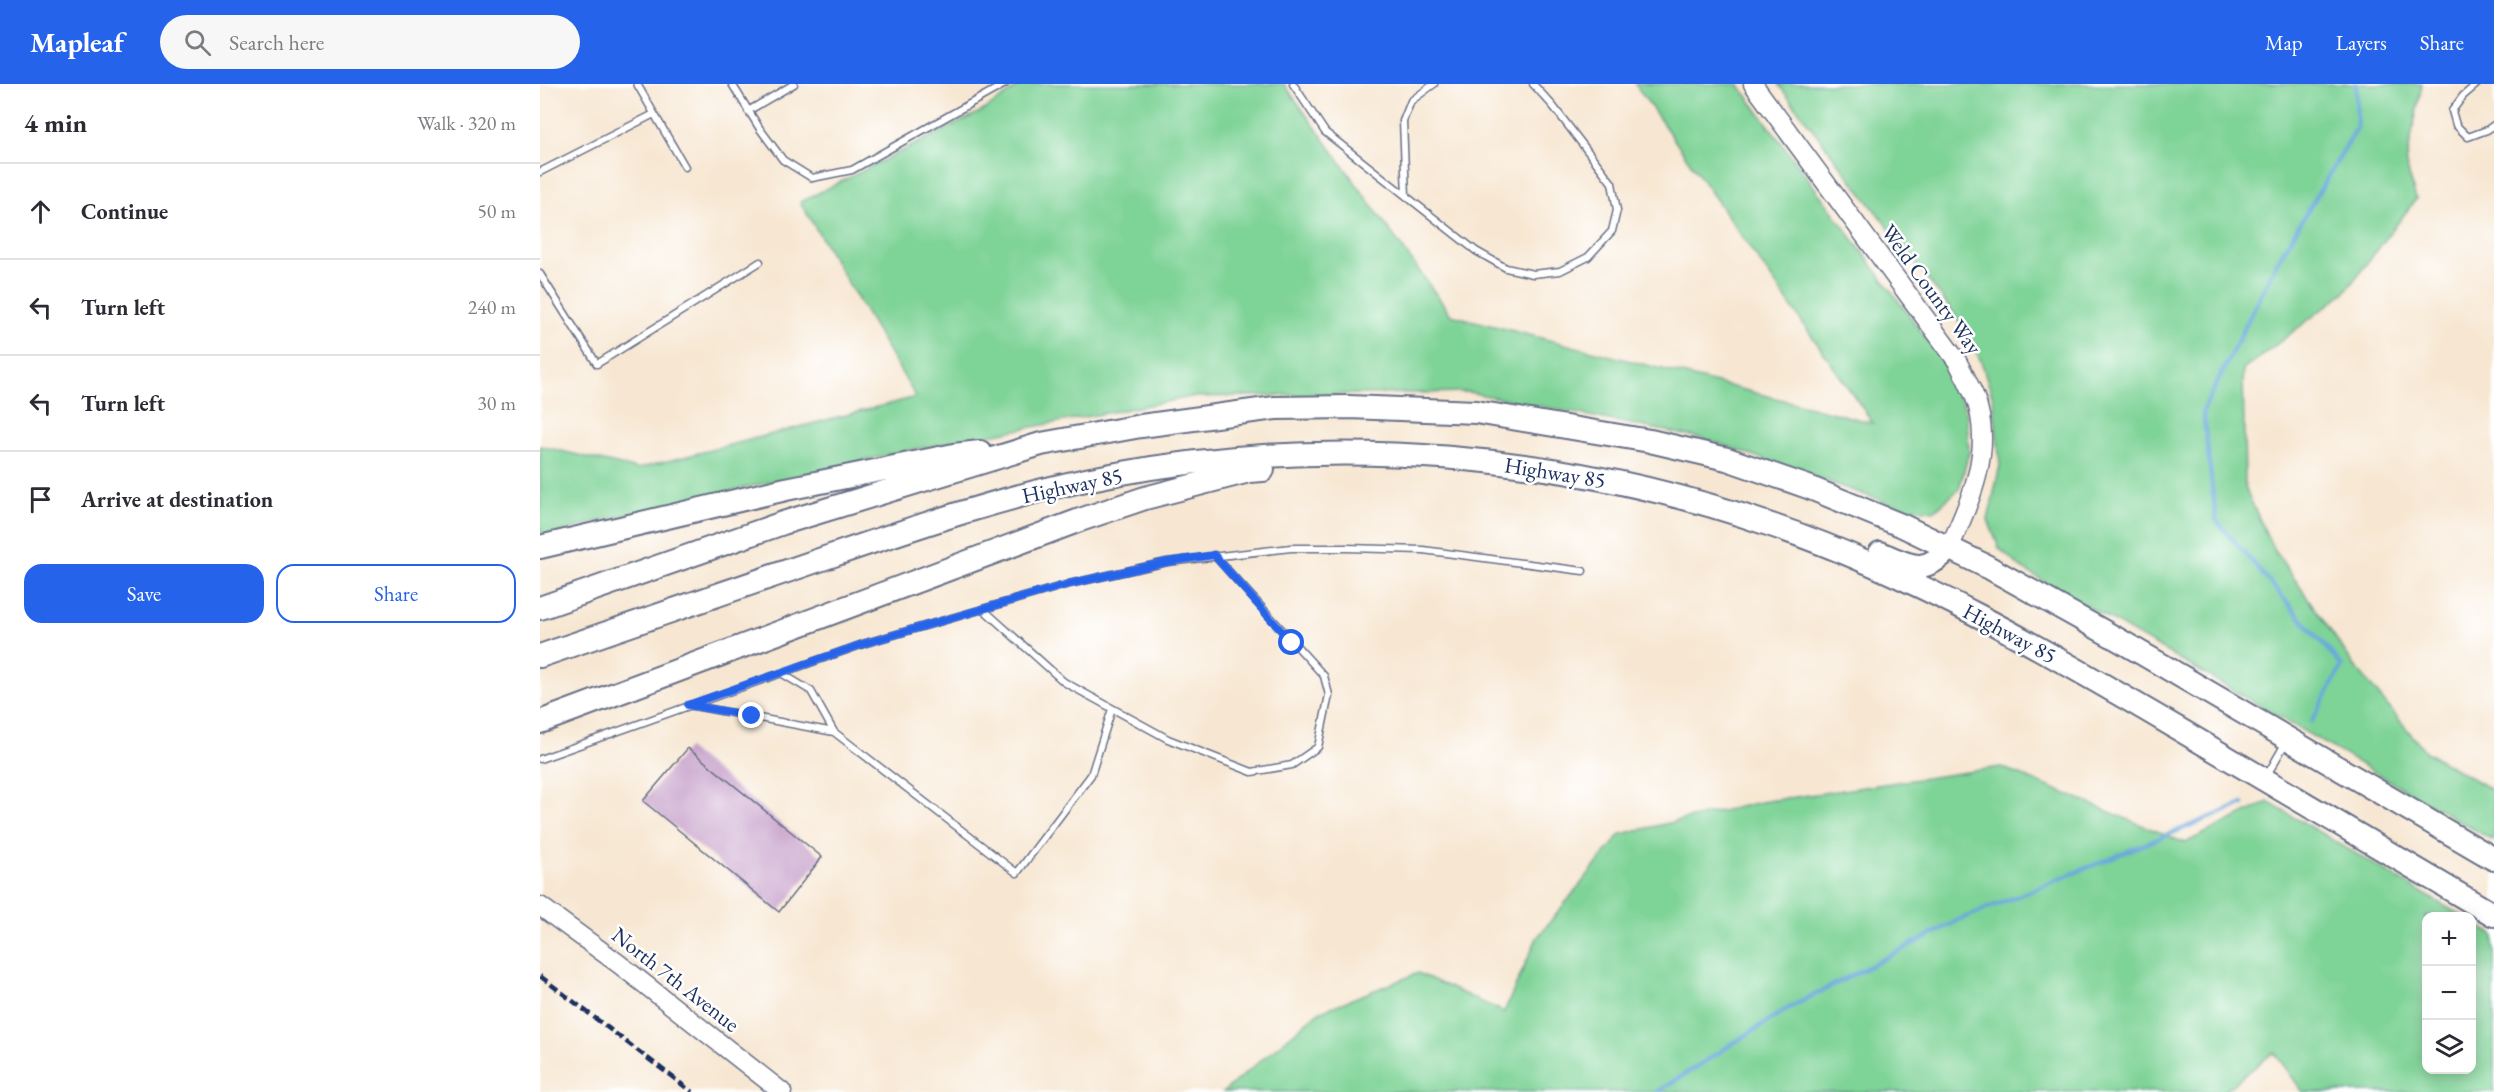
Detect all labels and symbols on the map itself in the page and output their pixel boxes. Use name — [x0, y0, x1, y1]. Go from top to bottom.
street label: Weld County Way — [1875, 218, 1989, 360]
street label: Highway 85 — [1502, 450, 1608, 495]
street label: Highway 85 — [1019, 461, 1125, 510]
street label: Highway 85 — [1958, 597, 2062, 670]
route start — [1278, 629, 1304, 655]
route end — [738, 702, 764, 728]
street label: North 7th Avenue — [606, 920, 746, 1039]

